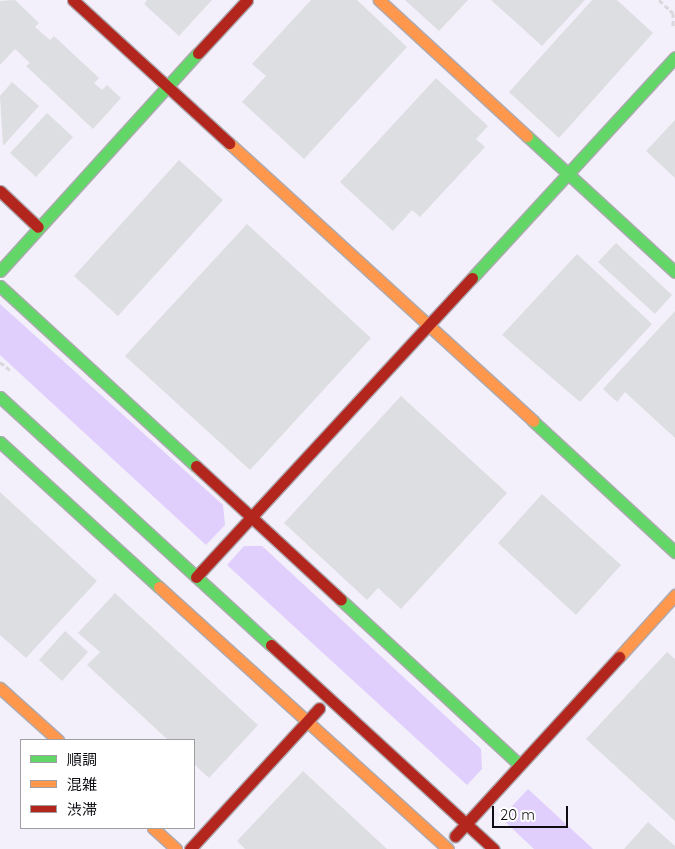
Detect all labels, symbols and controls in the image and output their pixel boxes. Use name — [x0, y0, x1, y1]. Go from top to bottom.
legend — [20, 739, 195, 829]
text: 順調 — [67, 750, 97, 769]
text: 混雑 — [67, 775, 97, 794]
scale bar — [495, 796, 571, 828]
text: 渋滞 — [67, 800, 97, 819]
text: 20 m — [500, 805, 535, 824]

